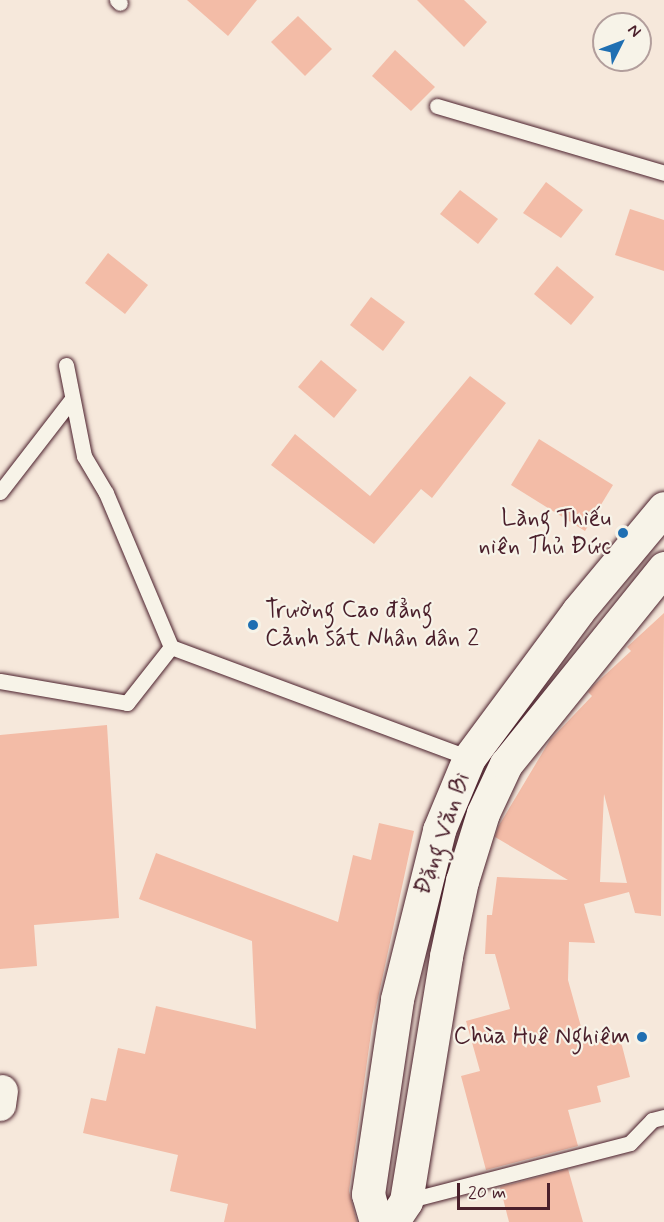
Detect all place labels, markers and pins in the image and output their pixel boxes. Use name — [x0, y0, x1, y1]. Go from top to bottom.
place label: Làng Thiếu niên Thủ Đức — [480, 505, 611, 561]
marker: Làng Thiếu niên Thủ Đức — [616, 526, 630, 540]
place label: Trường Cao đẳng Cảnh sát Nhân dân 2 — [265, 597, 479, 653]
marker: Trường Cao đẳng Cảnh sát Nhân dân 2 — [246, 618, 260, 632]
place label: Chùa Huê Nghiêm — [451, 1023, 630, 1051]
marker: Chùa Huê Nghiêm — [635, 1030, 649, 1044]

